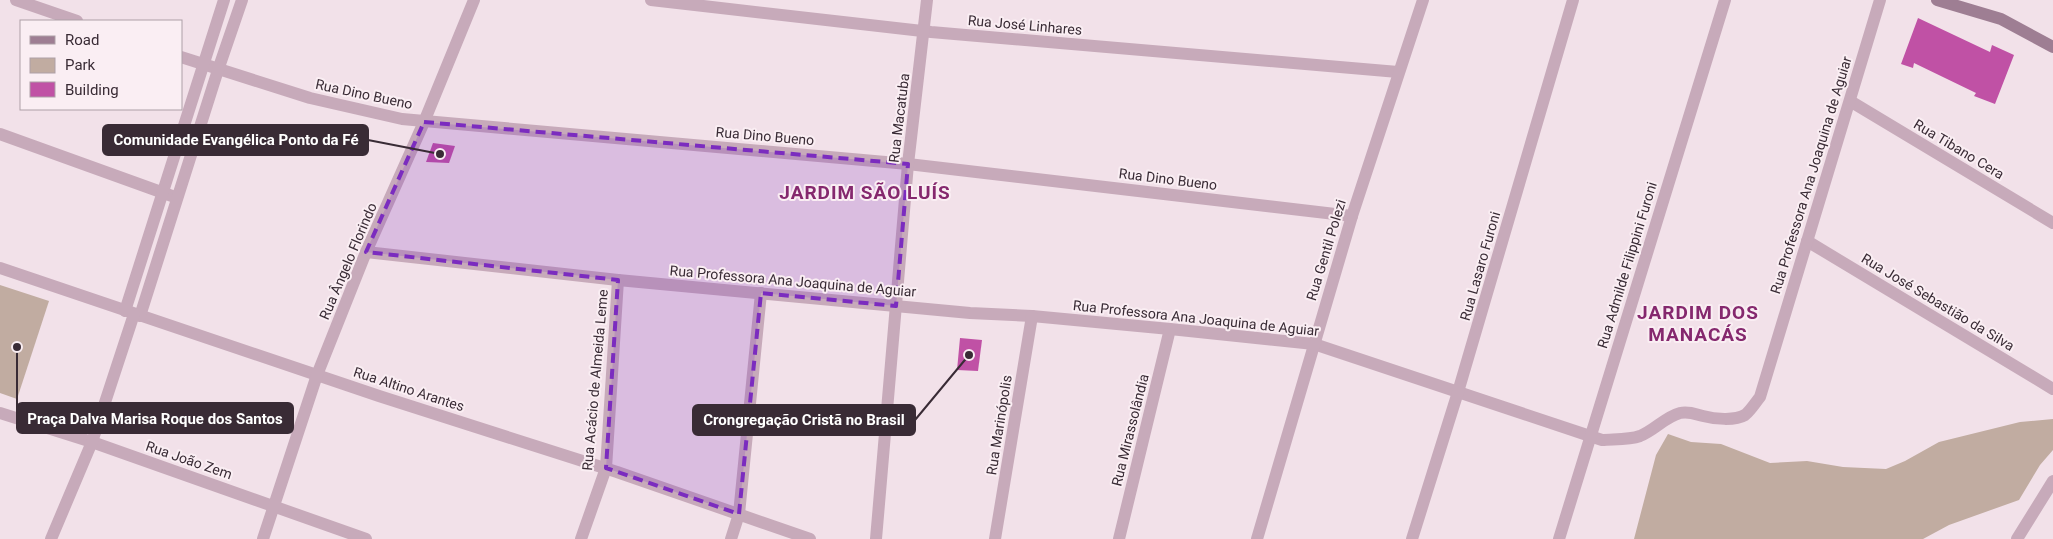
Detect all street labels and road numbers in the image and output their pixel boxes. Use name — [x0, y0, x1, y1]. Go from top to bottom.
street label: Rua José Linhares — [967, 12, 1083, 38]
street label: Rua Professora Ana Joaquina de Aguiar — [1767, 54, 1855, 296]
street label: Rua Macatuba — [886, 72, 912, 164]
street label: Rua Dino Bueno — [314, 76, 414, 112]
street label: Rua Tibano Cera — [1911, 116, 2007, 182]
street label: Rua Dino Bueno — [715, 124, 815, 148]
street label: Rua Dino Bueno — [1118, 165, 1218, 193]
street label: Rua Admilde Filippini Furoni — [1594, 180, 1660, 350]
street label: Rua Gentil Polezi — [1303, 198, 1349, 302]
street label: Rua Ângelo Florindo — [315, 200, 380, 322]
street label: Rua Lasaro Furoni — [1457, 210, 1503, 322]
street label: Rua José Sebastião da Silva — [1859, 250, 2017, 354]
street label: Rua Professora Ana Joaquina de Aguiar — [669, 262, 917, 300]
street label: Rua Acácio de Almeida Leme — [579, 289, 611, 471]
street label: Rua Professora Ana Joaquina de Aguiar — [1072, 297, 1320, 339]
street label: Rua Altino Arantes — [352, 364, 466, 414]
street label: Rua Mirassolândia — [1108, 372, 1152, 488]
street label: Rua Marinópolis — [983, 374, 1015, 476]
street label: Rua João Zem — [144, 438, 234, 482]

